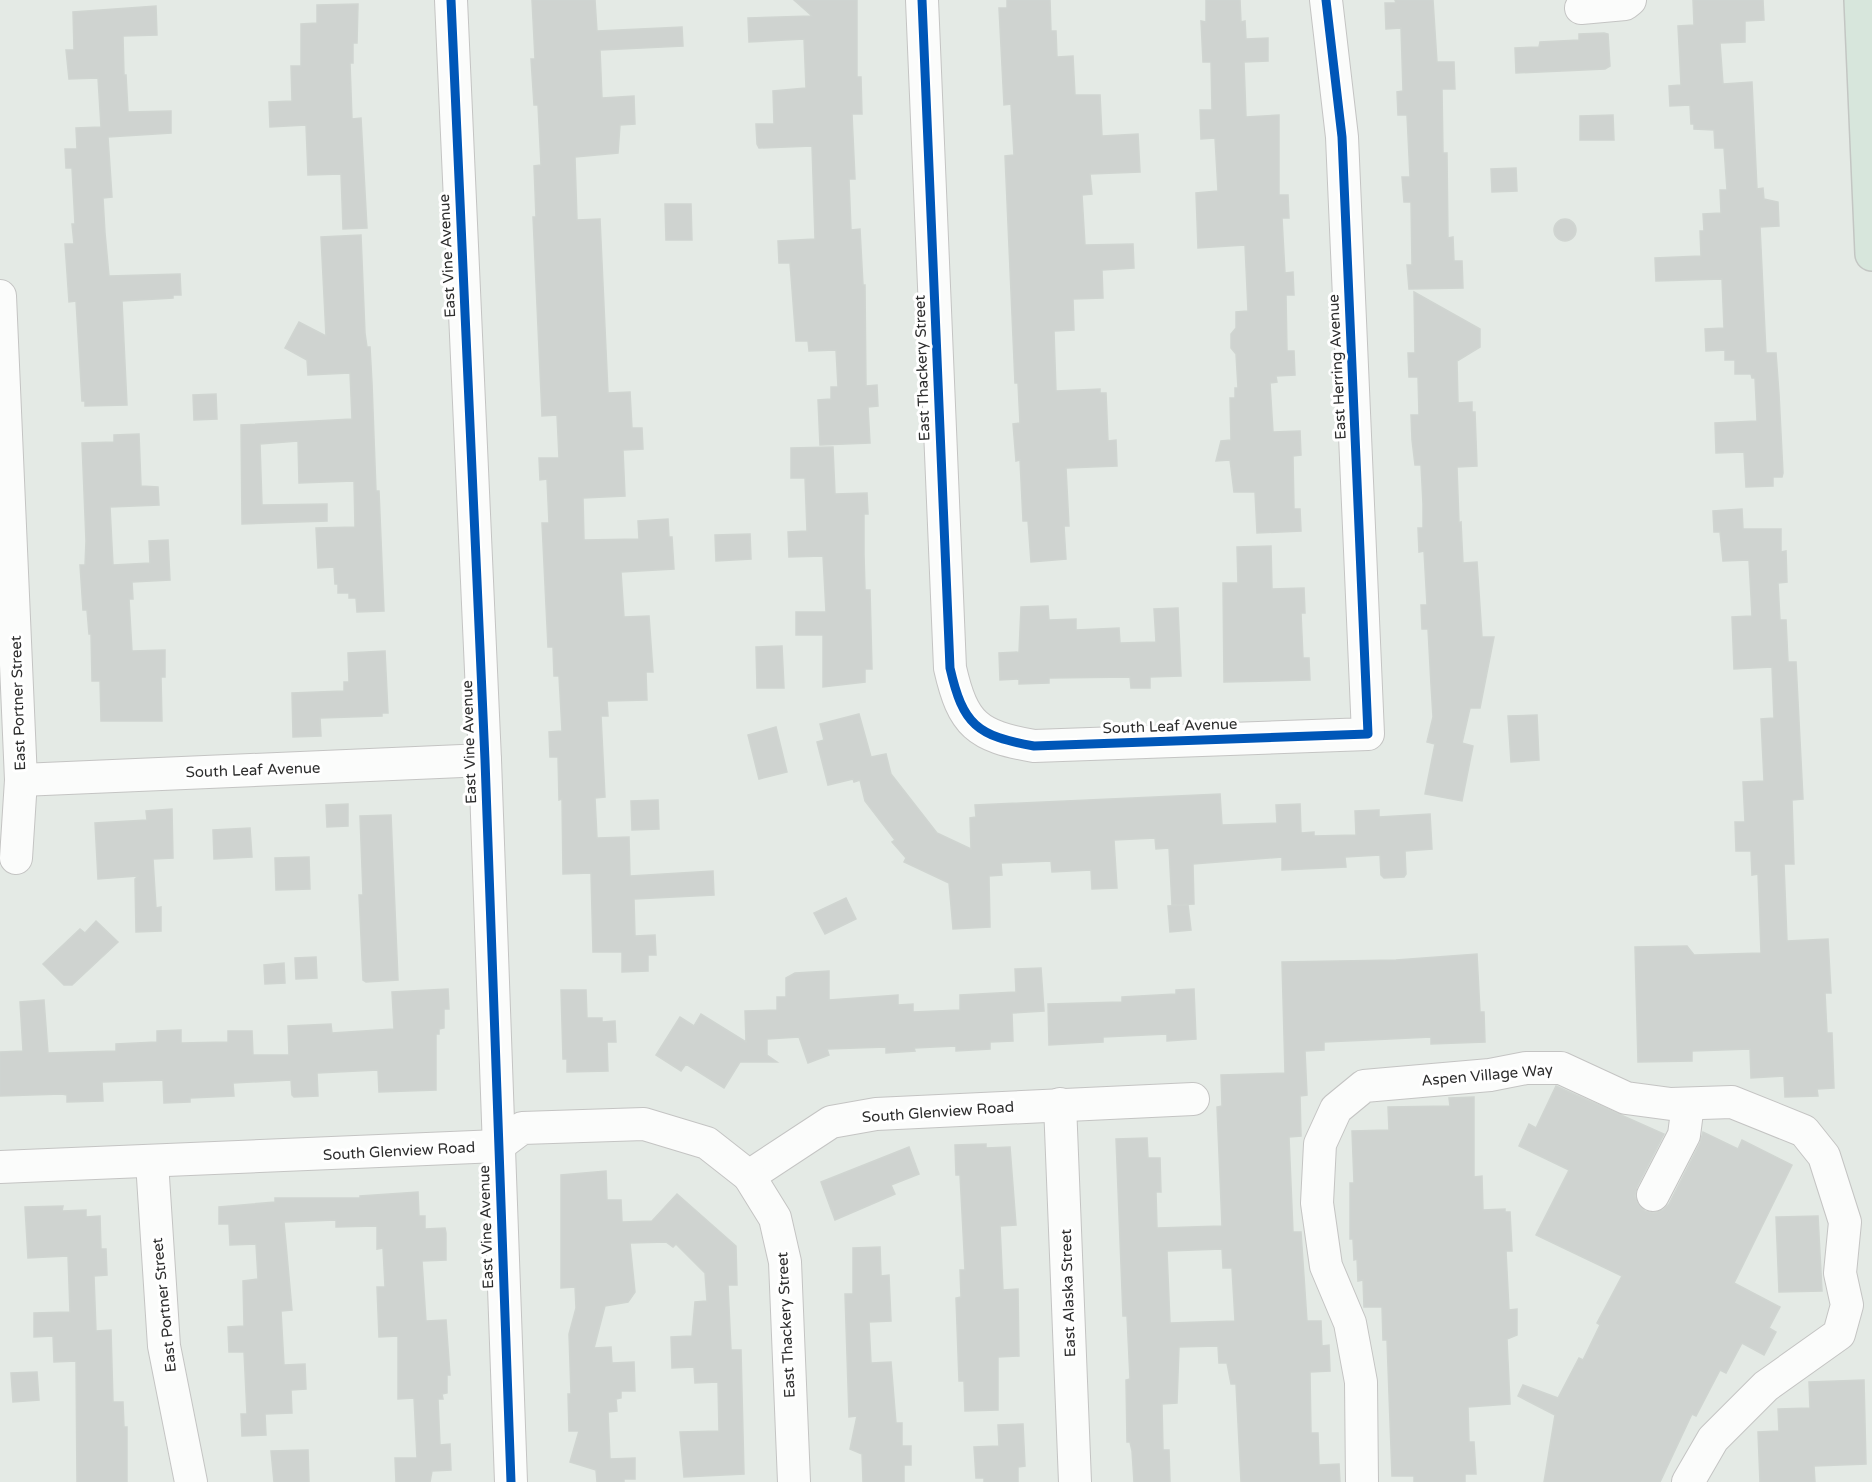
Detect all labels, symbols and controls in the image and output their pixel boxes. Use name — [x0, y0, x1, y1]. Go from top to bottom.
street label: East Vine Avenue — [435, 194, 459, 318]
street label: East Thackery Street — [910, 294, 934, 441]
street label: East Herring Avenue — [1324, 294, 1350, 440]
street label: East Portner Street — [7, 635, 29, 771]
street label: East Vine Avenue — [458, 680, 480, 804]
street label: South Leaf Avenue — [1102, 715, 1238, 737]
street label: South Leaf Avenue — [185, 759, 321, 781]
street label: Aspen Village Way — [1420, 1060, 1554, 1090]
street label: South Glenview Road — [861, 1098, 1015, 1126]
street label: South Glenview Road — [322, 1138, 476, 1164]
street label: East Vine Avenue — [475, 1165, 497, 1289]
street label: East Alaska Street — [1057, 1228, 1079, 1357]
street label: East Portner Street — [148, 1237, 180, 1373]
street label: East Thackery Street — [773, 1251, 799, 1399]

